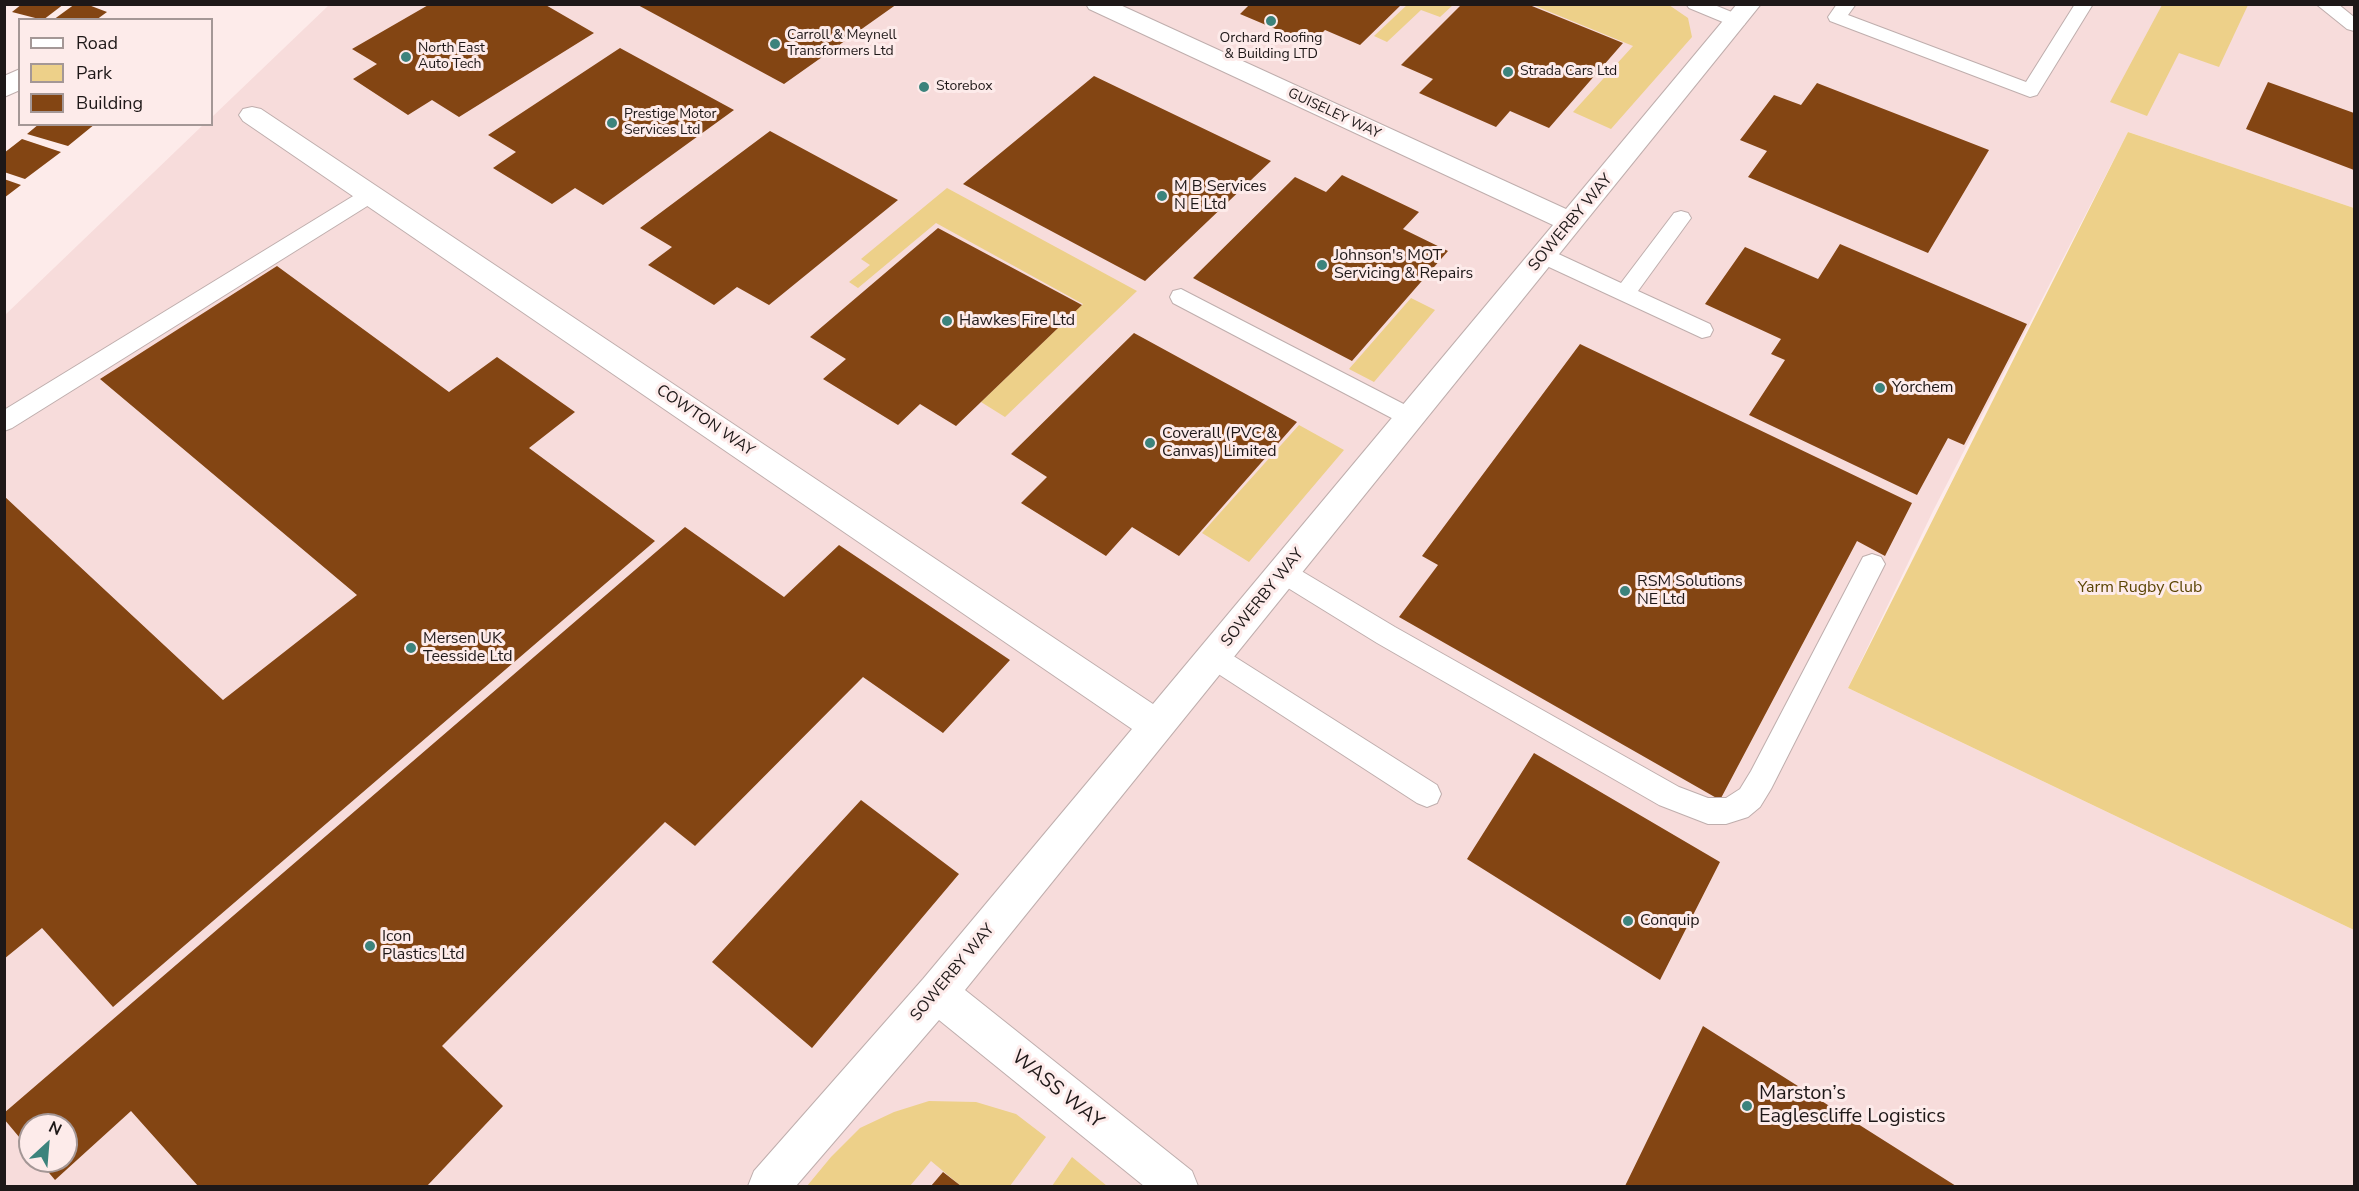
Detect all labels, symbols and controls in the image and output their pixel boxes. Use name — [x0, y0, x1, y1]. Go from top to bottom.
marker: Orchard Roofing & Building LTD — [1264, 14, 1278, 28]
legend — [18, 18, 213, 126]
place label: Carroll & Meynell Transformers Ltd — [787, 28, 897, 60]
text: Road — [76, 31, 118, 55]
place label: Orchard Roofing & Building LTD — [1220, 31, 1322, 63]
marker: Carroll & Meynell Transformers Ltd — [768, 37, 782, 51]
place label: North East Auto Tech — [418, 41, 485, 74]
marker: North East Auto Tech — [399, 50, 413, 64]
text: Park — [76, 61, 112, 85]
place label: Strada Cars Ltd — [1520, 64, 1617, 80]
marker: Strada Cars Ltd — [1501, 65, 1515, 79]
place label: Storebox — [936, 79, 993, 95]
marker: Storebox — [917, 80, 931, 94]
street label: GUISELEY WAY — [1285, 85, 1383, 143]
text: Building — [76, 91, 143, 115]
place label: Prestige Motor Services Ltd — [624, 107, 716, 140]
marker: Prestige Motor Services Ltd — [605, 116, 619, 130]
street label: SOWERBY WAY — [1525, 171, 1617, 275]
place label: M B Services N E Ltd — [1174, 177, 1267, 215]
marker: M B Services N E Ltd — [1155, 189, 1169, 203]
place label: Johnson's MOT Servicing & Repairs — [1334, 246, 1473, 284]
marker: Johnson's MOT Servicing & Repairs — [1315, 258, 1329, 272]
place label: Hawkes Fire Ltd — [959, 311, 1075, 331]
marker: Hawkes Fire Ltd — [940, 314, 954, 328]
place label: Yorchem — [1892, 378, 1954, 398]
street label: COWTON WAY — [652, 381, 758, 461]
marker: Yorchem — [1873, 381, 1887, 395]
place label: Coverall (PVC & Canvas) Limited — [1162, 424, 1277, 462]
marker: Coverall (PVC & Canvas) Limited — [1143, 436, 1157, 450]
street label: SOWERBY WAY — [1218, 545, 1308, 651]
place label: RSM Solutions NE Ltd — [1637, 572, 1743, 610]
park label: Yarm Rugby Club — [2078, 578, 2202, 598]
marker: RSM Solutions NE Ltd — [1618, 584, 1632, 598]
place label: Mersen UK Teesside Ltd — [423, 629, 513, 667]
marker: Mersen UK Teesside Ltd — [404, 641, 418, 655]
place label: Conquip — [1640, 911, 1700, 931]
marker: Conquip — [1621, 914, 1635, 928]
street label: SOWERBY WAY — [907, 921, 999, 1025]
place label: Icon Plastics Ltd — [382, 927, 465, 965]
marker: Icon Plastics Ltd — [363, 939, 377, 953]
street label: WASS WAY — [1006, 1046, 1108, 1134]
place label: Marston’s Eaglescliffe Logistics — [1759, 1082, 1946, 1129]
marker: Marston’s Eaglescliffe Logistics — [1740, 1099, 1754, 1113]
north arrow — [18, 1113, 78, 1173]
text: N — [45, 1116, 65, 1141]

